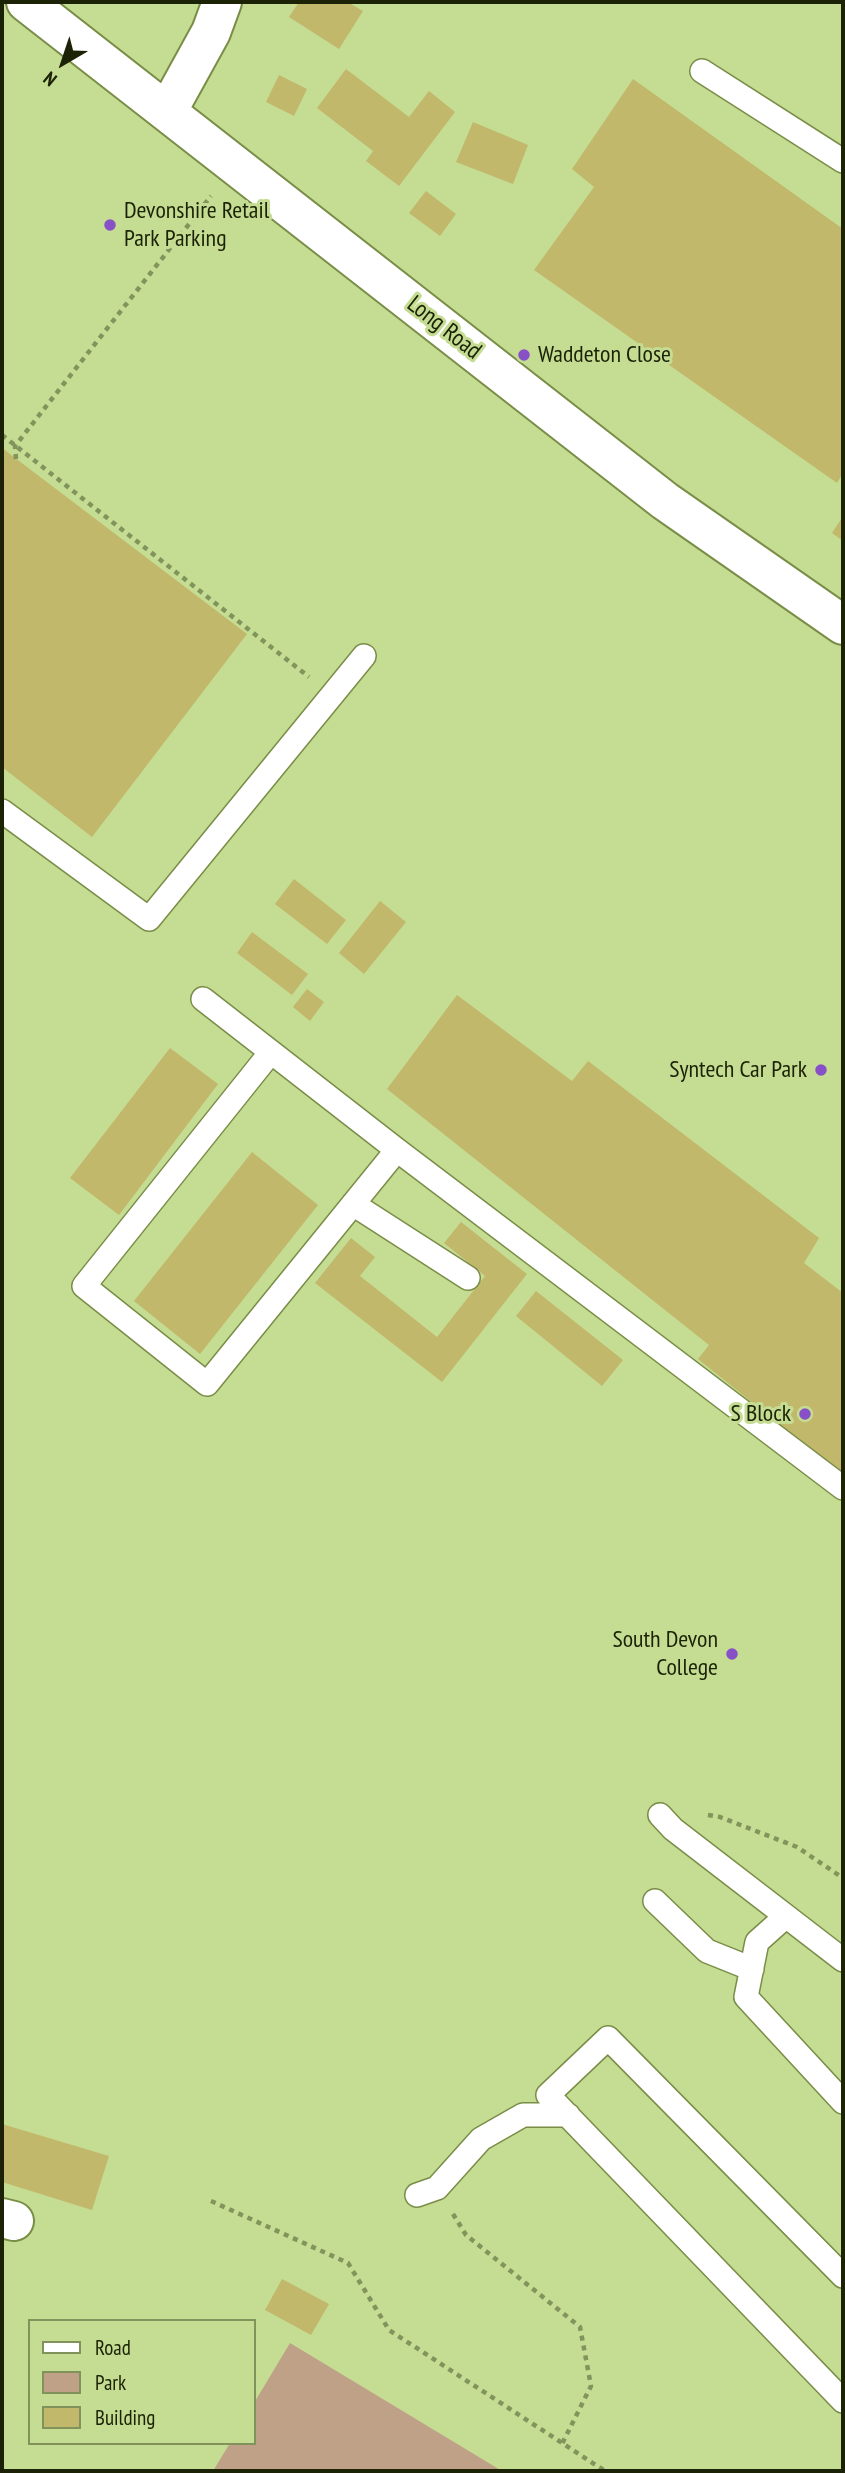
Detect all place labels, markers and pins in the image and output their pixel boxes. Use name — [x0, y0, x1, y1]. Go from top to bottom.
place label: Devonshire Retail Park Parking — [124, 197, 269, 253]
marker: Devonshire Retail Park Parking — [102, 217, 118, 233]
place label: Waddeton Close — [538, 341, 671, 369]
marker: Waddeton Close — [516, 347, 532, 363]
place label: Syntech Car Park — [669, 1056, 807, 1084]
marker: Syntech Car Park — [813, 1062, 829, 1078]
place label: S Block — [731, 1400, 791, 1428]
marker: S Block — [797, 1406, 813, 1422]
place label: South Devon College — [612, 1626, 718, 1682]
marker: South Devon College — [724, 1646, 740, 1662]

